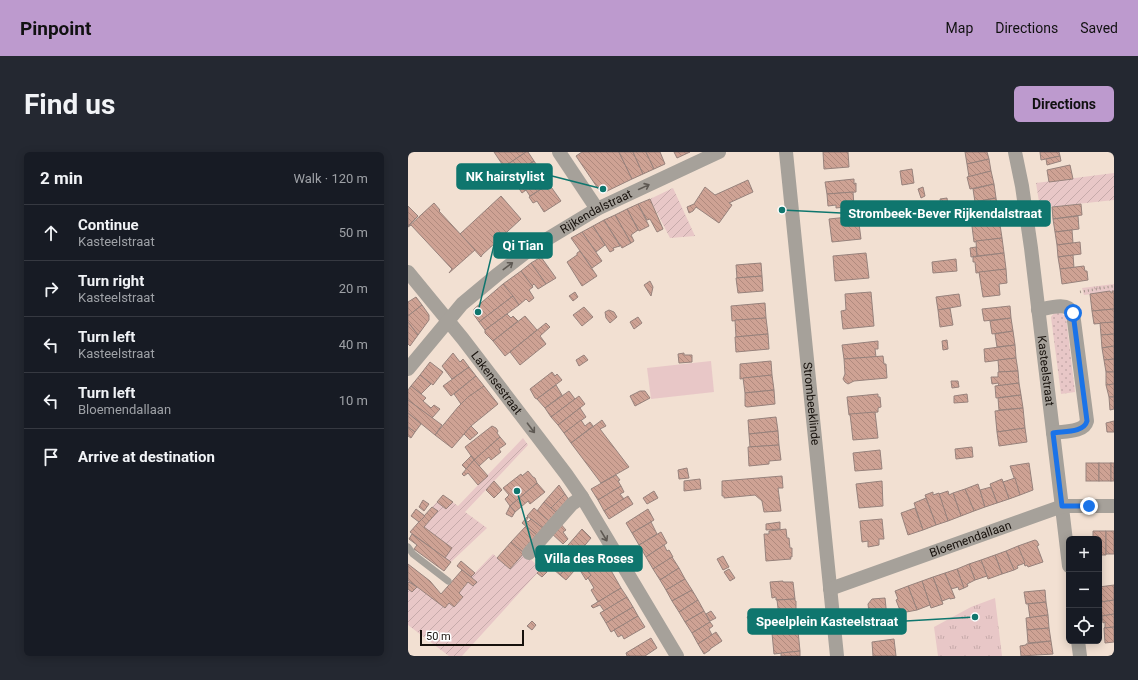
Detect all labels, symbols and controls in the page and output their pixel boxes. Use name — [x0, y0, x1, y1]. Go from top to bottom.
text: Pinpoint — [20, 17, 91, 40]
text: Map — [946, 20, 973, 36]
text: Directions — [995, 20, 1058, 36]
text: Saved — [1080, 20, 1118, 36]
button: Directions — [1014, 86, 1114, 122]
text: Find us — [24, 88, 115, 121]
callout: NK hairstylist — [457, 164, 552, 189]
text: 2 min — [40, 168, 83, 188]
text: NK hairstylist — [466, 169, 545, 184]
text: Walk · 120 m — [293, 171, 368, 186]
one-way arrow — [638, 183, 650, 190]
street label: Rijkendalstraat — [558, 187, 634, 237]
callout: Strombeek-Bever Rijkendalstraat — [841, 201, 1050, 226]
text: Strombeek-Bever Rijkendalstraat — [848, 206, 1042, 221]
text: Continue — [78, 216, 139, 234]
icon: ahead — [40, 222, 62, 244]
text: 50 m — [339, 225, 368, 240]
callout: Qi Tian — [494, 233, 552, 258]
text: Kasteelstraat — [78, 234, 155, 249]
text: Qi Tian — [502, 238, 544, 253]
one-way arrow — [502, 262, 513, 270]
text: Turn right — [78, 272, 144, 290]
icon: right — [40, 278, 62, 300]
text: 20 m — [339, 281, 368, 296]
text: Kasteelstraat — [78, 290, 155, 305]
route start — [1064, 304, 1082, 322]
text: Turn left — [78, 328, 135, 346]
icon: left — [40, 334, 62, 356]
street label: Kasteelstraat — [1035, 335, 1057, 407]
text: 40 m — [339, 337, 368, 352]
text: Kasteelstraat — [78, 346, 155, 361]
street label: Lakensestraat — [468, 349, 525, 417]
street label: Strombeeklinde — [800, 361, 823, 446]
text: Turn left — [78, 384, 135, 402]
icon: left — [40, 390, 62, 412]
text: 10 m — [339, 393, 368, 408]
text: Bloemendallaan — [78, 402, 171, 417]
one-way arrow — [527, 423, 536, 434]
icon: arrive — [40, 446, 62, 468]
text: Arrive at destination — [78, 448, 215, 466]
route end — [1080, 497, 1098, 515]
street label: Bloemendallaan — [927, 518, 1013, 560]
one-way arrow — [601, 530, 609, 542]
map controls — [1066, 536, 1102, 644]
button: + — [1066, 536, 1102, 572]
callout: Villa des Roses — [536, 546, 642, 571]
text: Villa des Roses — [544, 551, 634, 566]
button: − — [1066, 572, 1102, 608]
button: locate — [1066, 608, 1102, 644]
callout: Speelplein Kasteelstraat — [748, 609, 906, 634]
text: Speelplein Kasteelstraat — [756, 614, 899, 629]
scale bar — [420, 628, 524, 647]
text: 50 m — [426, 630, 451, 643]

